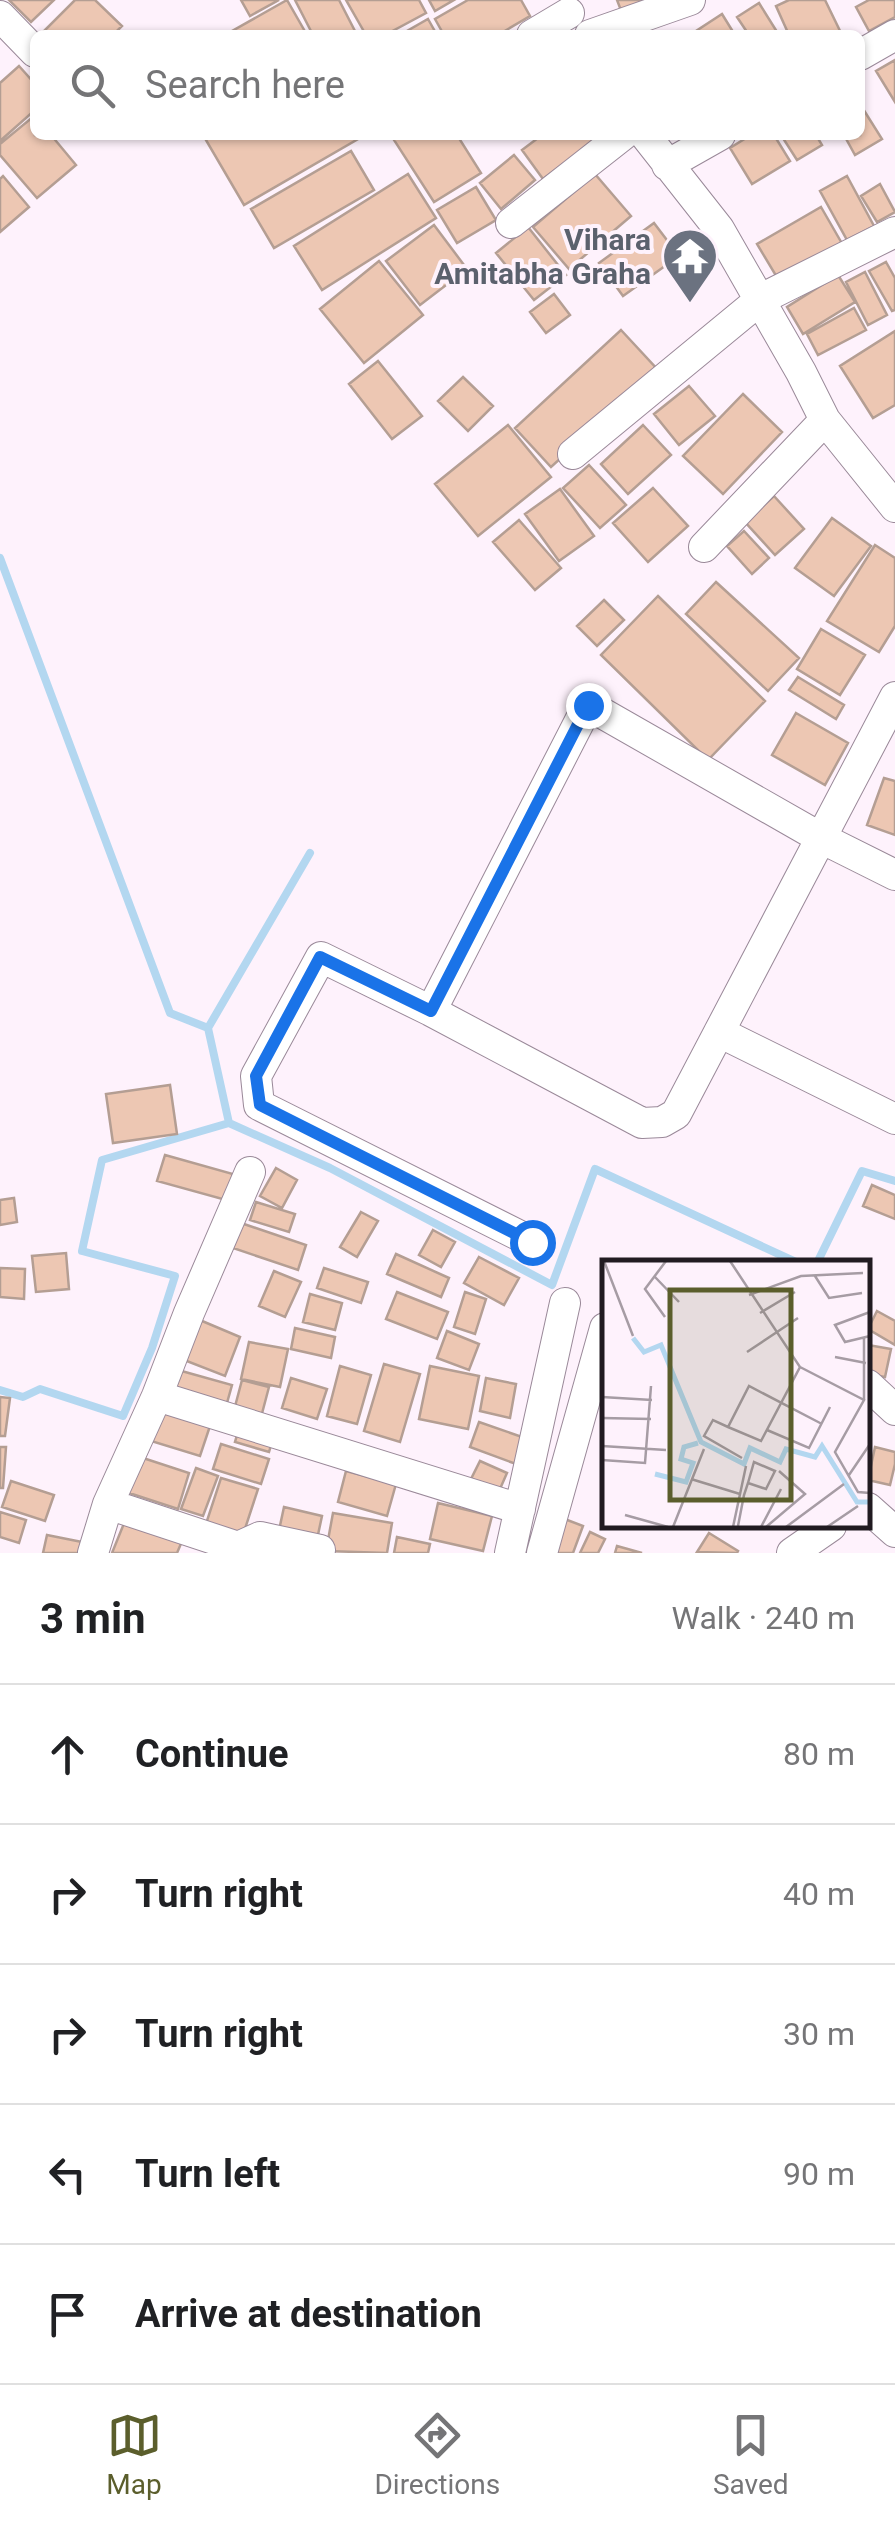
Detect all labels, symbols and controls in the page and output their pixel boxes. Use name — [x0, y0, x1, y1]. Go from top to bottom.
search box — [30, 30, 865, 140]
icon: search — [65, 58, 120, 113]
text: Search here — [145, 63, 345, 107]
place label: Vihara Amitabha Graha — [434, 222, 651, 291]
temple icon: Vihara Amitabha Graha — [660, 226, 720, 305]
route end — [566, 683, 612, 729]
route start — [510, 1220, 556, 1266]
inset map — [602, 1260, 870, 1528]
text: 3 min — [40, 1594, 146, 1643]
text: Walk · 240 m — [672, 1599, 855, 1637]
icon: ahead — [40, 1727, 95, 1782]
text: Continue — [135, 1732, 289, 1776]
text: 80 m — [783, 1735, 855, 1773]
icon: right — [40, 1867, 95, 1922]
text: Turn right — [135, 1872, 303, 1916]
text: 40 m — [783, 1875, 855, 1913]
icon: right — [40, 2007, 95, 2062]
text: Turn right — [135, 2012, 303, 2056]
text: 30 m — [783, 2015, 855, 2053]
icon: left — [40, 2147, 95, 2202]
text: Turn left — [135, 2152, 280, 2196]
text: 90 m — [783, 2155, 855, 2193]
icon: arrive — [40, 2287, 95, 2342]
text: Arrive at destination — [135, 2292, 482, 2336]
tab: Map — [106, 2408, 162, 2501]
tab: Directions — [374, 2408, 500, 2501]
tab: Saved — [713, 2408, 789, 2501]

